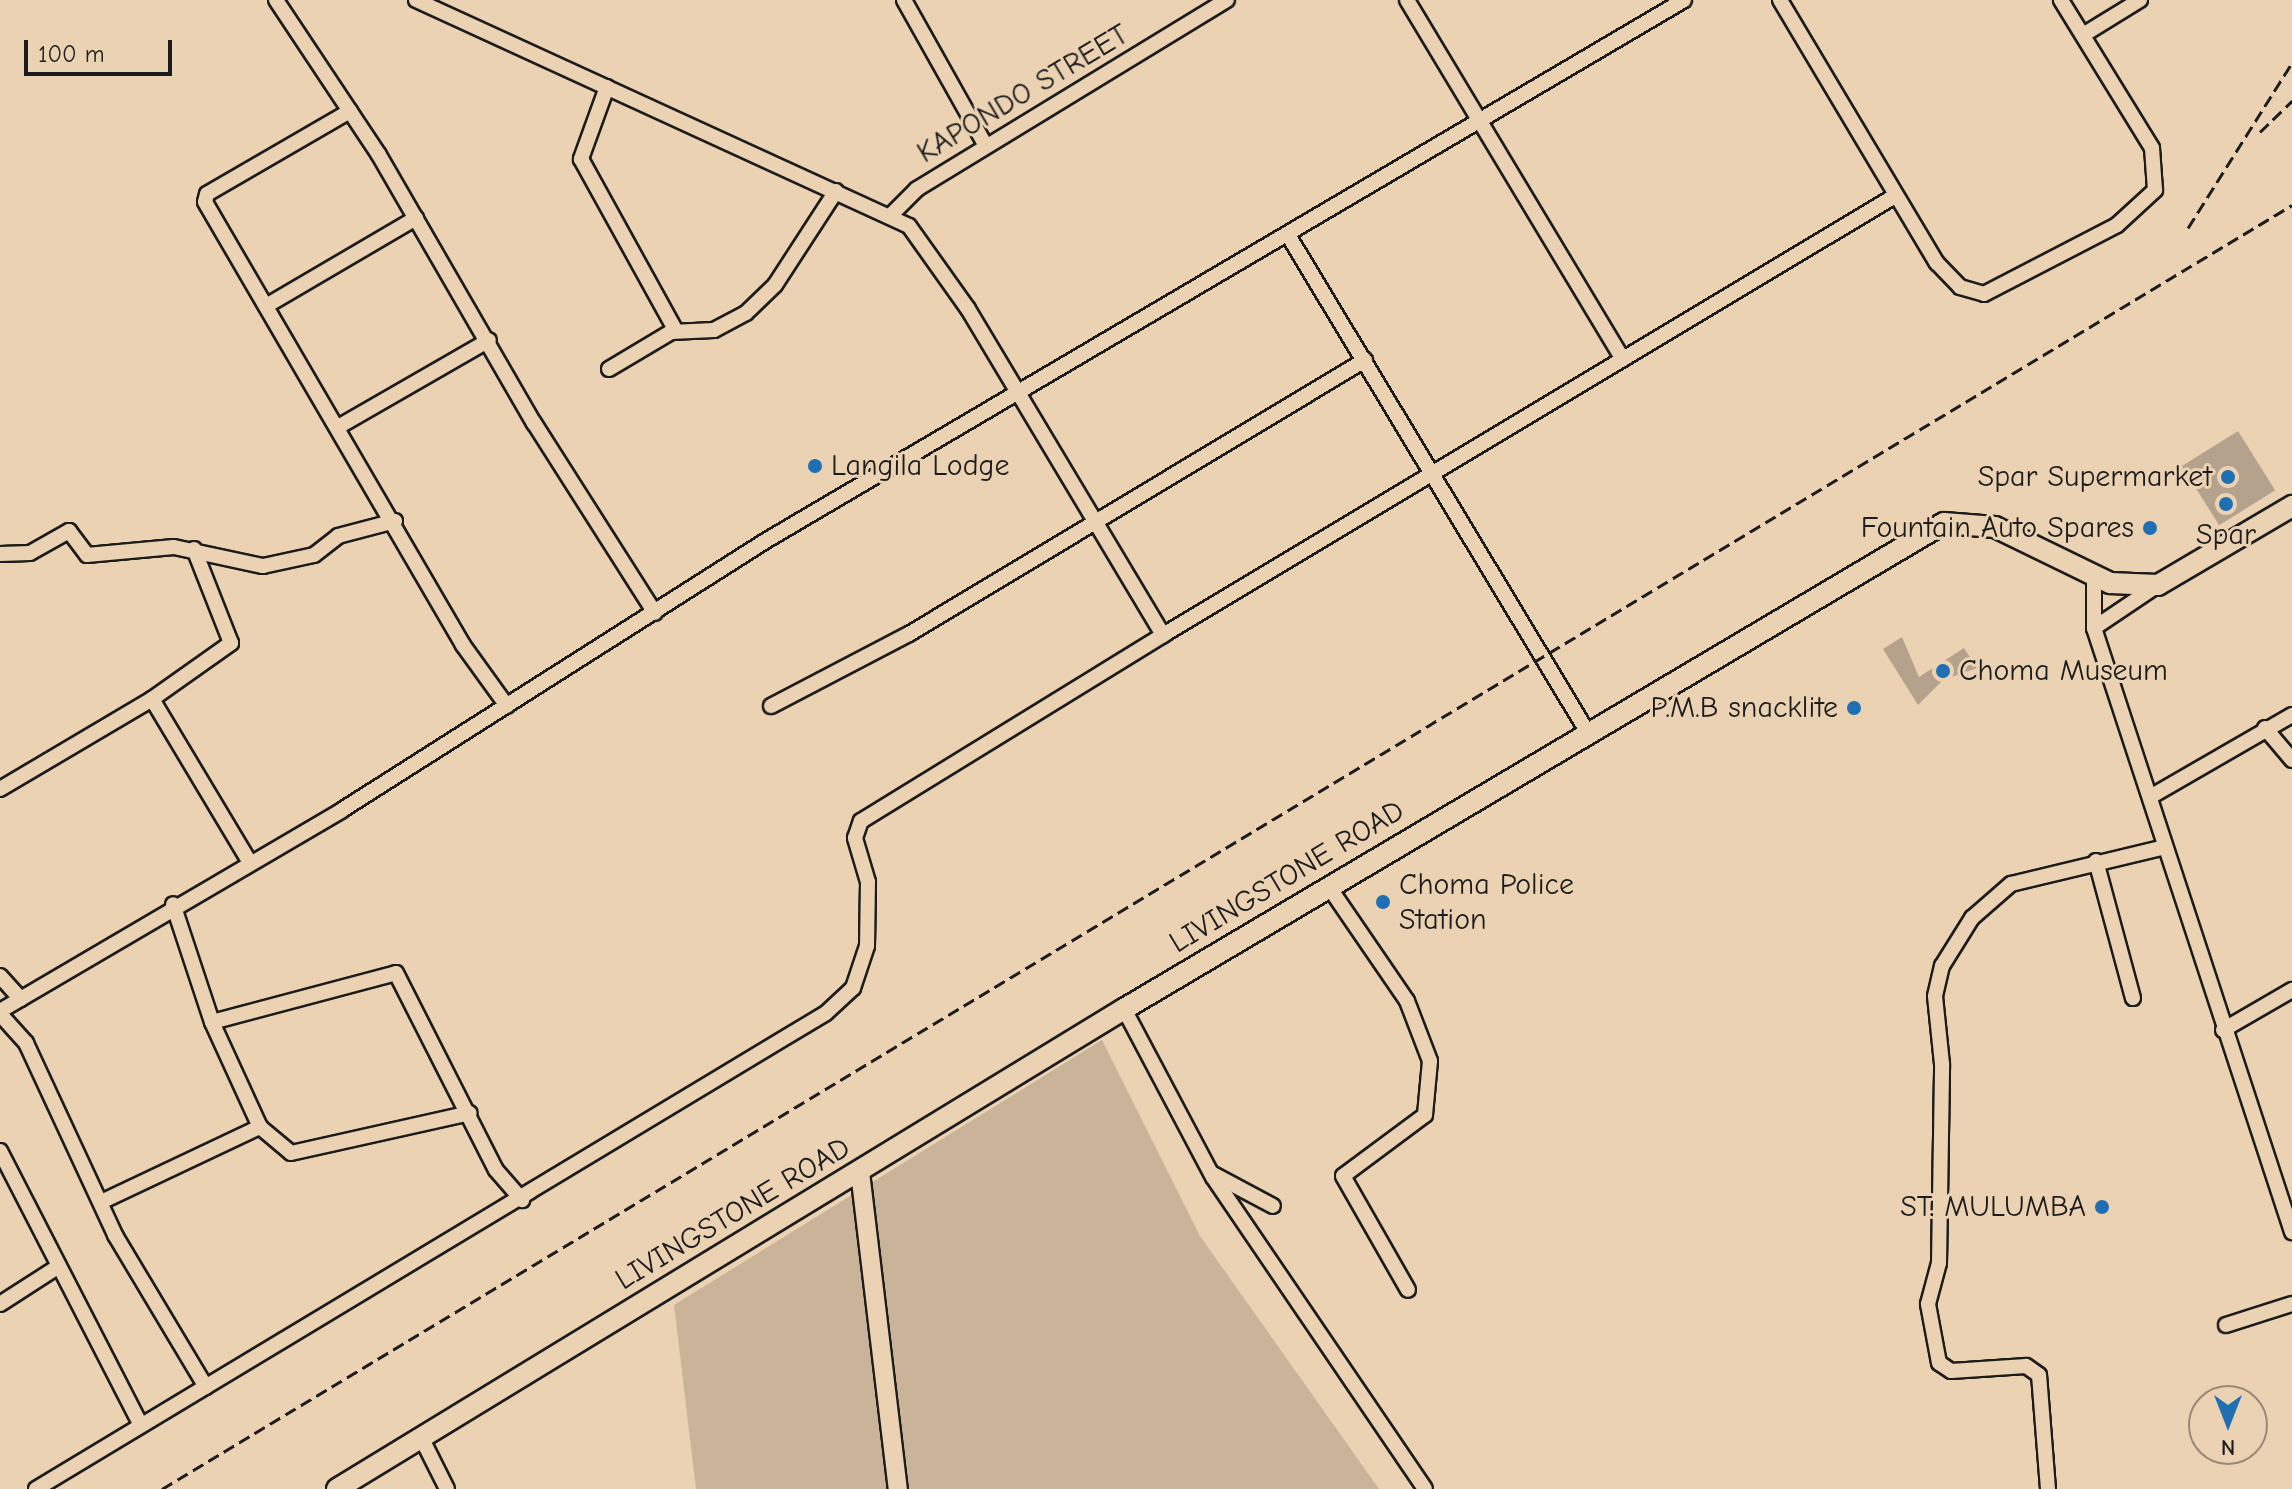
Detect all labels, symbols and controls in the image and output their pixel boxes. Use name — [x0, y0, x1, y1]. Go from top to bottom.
street label: KAPONDO STREET — [911, 17, 1135, 171]
scale bar — [28, 24, 176, 74]
text: 100 m — [38, 40, 105, 68]
place label: Langila Lodge — [831, 448, 1010, 484]
marker: Langila Lodge — [806, 457, 824, 475]
place label: Spar Supermarket — [1978, 459, 2212, 495]
marker: Spar Supermarket — [2219, 468, 2237, 486]
marker: Spar — [2217, 495, 2235, 513]
place label: Fountain Auto Spares — [1861, 510, 2134, 546]
place label: Spar — [2196, 517, 2256, 553]
marker: Fountain Auto Spares — [2141, 519, 2159, 537]
place label: Choma Museum — [1959, 653, 2168, 689]
marker: Choma Museum — [1934, 662, 1952, 680]
place label: P.M.B snacklite — [1651, 690, 1838, 726]
marker: P.M.B snacklite — [1845, 699, 1863, 717]
street label: LIVINGSTONE ROAD — [1163, 793, 1411, 961]
place label: Choma Police Station — [1399, 867, 1574, 938]
marker: Choma Police Station — [1374, 893, 1392, 911]
street label: LIVINGSTONE ROAD — [609, 1130, 857, 1298]
place label: ST. MULUMBA — [1900, 1189, 2086, 1225]
marker: ST. MULUMBA — [2093, 1198, 2111, 1216]
north arrow — [2188, 1385, 2268, 1465]
text: N — [2221, 1434, 2235, 1460]

